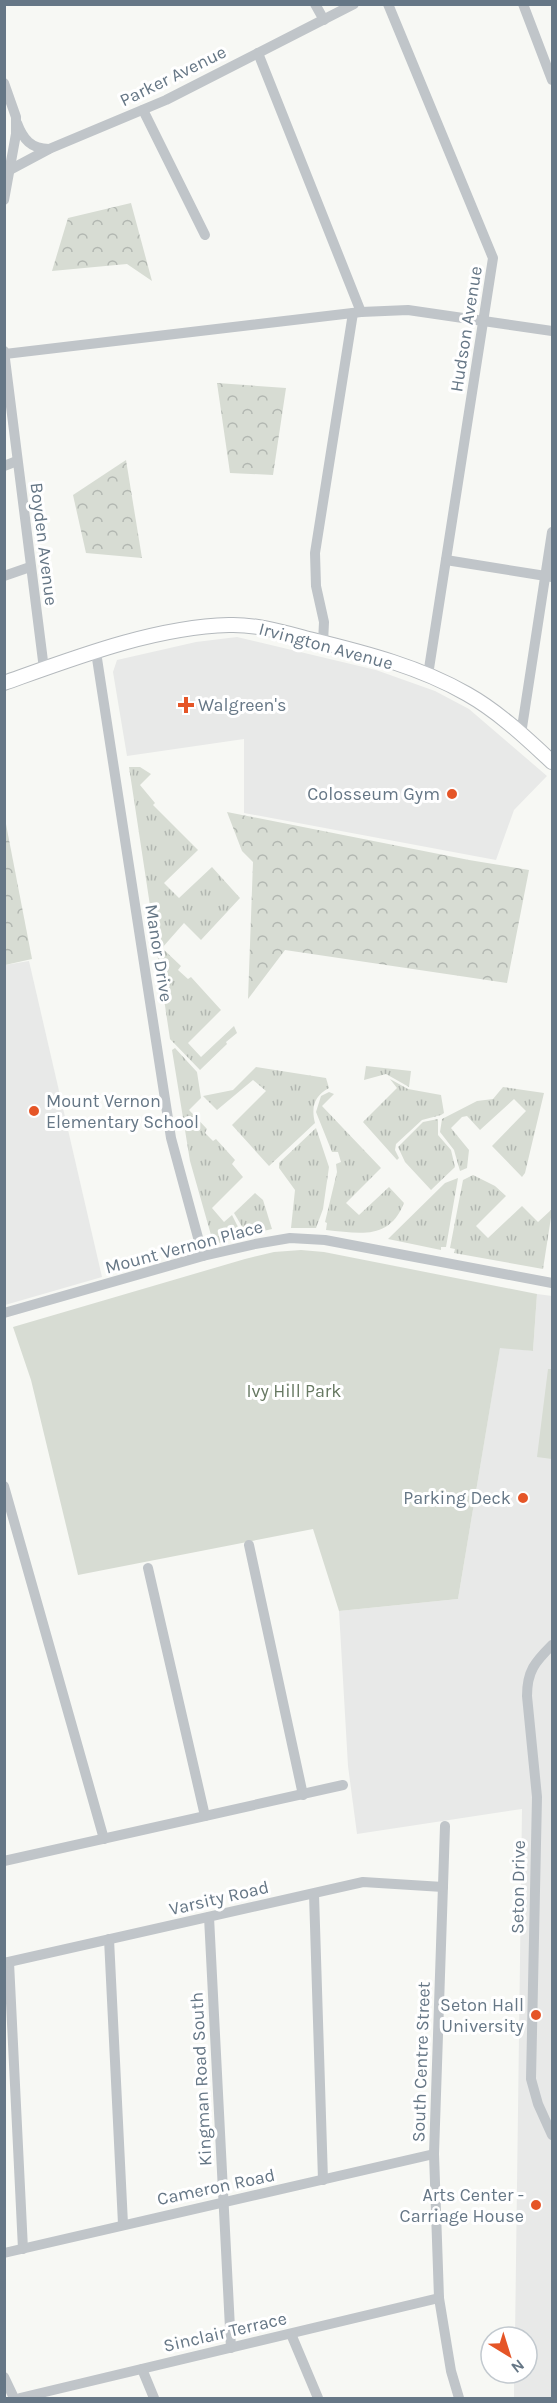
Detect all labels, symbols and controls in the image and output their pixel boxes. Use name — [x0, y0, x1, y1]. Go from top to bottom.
street label: Parker Avenue — [116, 41, 230, 111]
street label: Hudson Avenue — [445, 264, 487, 394]
street label: Boyden Avenue — [26, 481, 62, 607]
street label: Irvington Avenue — [257, 618, 395, 674]
place label: Walgreen's — [198, 694, 286, 716]
marker: Walgreen's — [179, 698, 193, 712]
place label: Colosseum Gym — [307, 783, 440, 805]
marker: Colosseum Gym — [445, 787, 459, 801]
street label: Manor Drive — [140, 903, 178, 1003]
place label: Mount Vernon Elementary School — [46, 1090, 199, 1133]
marker: Mount Vernon Elementary School — [27, 1104, 41, 1118]
street label: Mount Vernon Place — [103, 1215, 265, 1279]
park label: Ivy Hill Park — [246, 1380, 342, 1402]
place label: Parking Deck — [403, 1487, 511, 1509]
marker: Parking Deck — [516, 1491, 530, 1505]
street label: Seton Drive — [506, 1840, 530, 1934]
street label: Varsity Road — [167, 1876, 271, 1920]
street label: South Centre Street — [407, 1981, 435, 2143]
street label: Kingman Road South — [185, 1991, 217, 2167]
place label: Seton Hall University — [440, 1994, 525, 2037]
marker: Seton Hall University — [529, 2008, 543, 2022]
street label: Cameron Road — [155, 2164, 277, 2210]
place label: Arts Center - Carriage House — [400, 2184, 524, 2227]
marker: Arts Center - Carriage House — [529, 2198, 543, 2212]
street label: Sinclair Terrace — [161, 2307, 289, 2357]
north arrow — [479, 2325, 539, 2385]
text: N — [508, 2355, 528, 2377]

